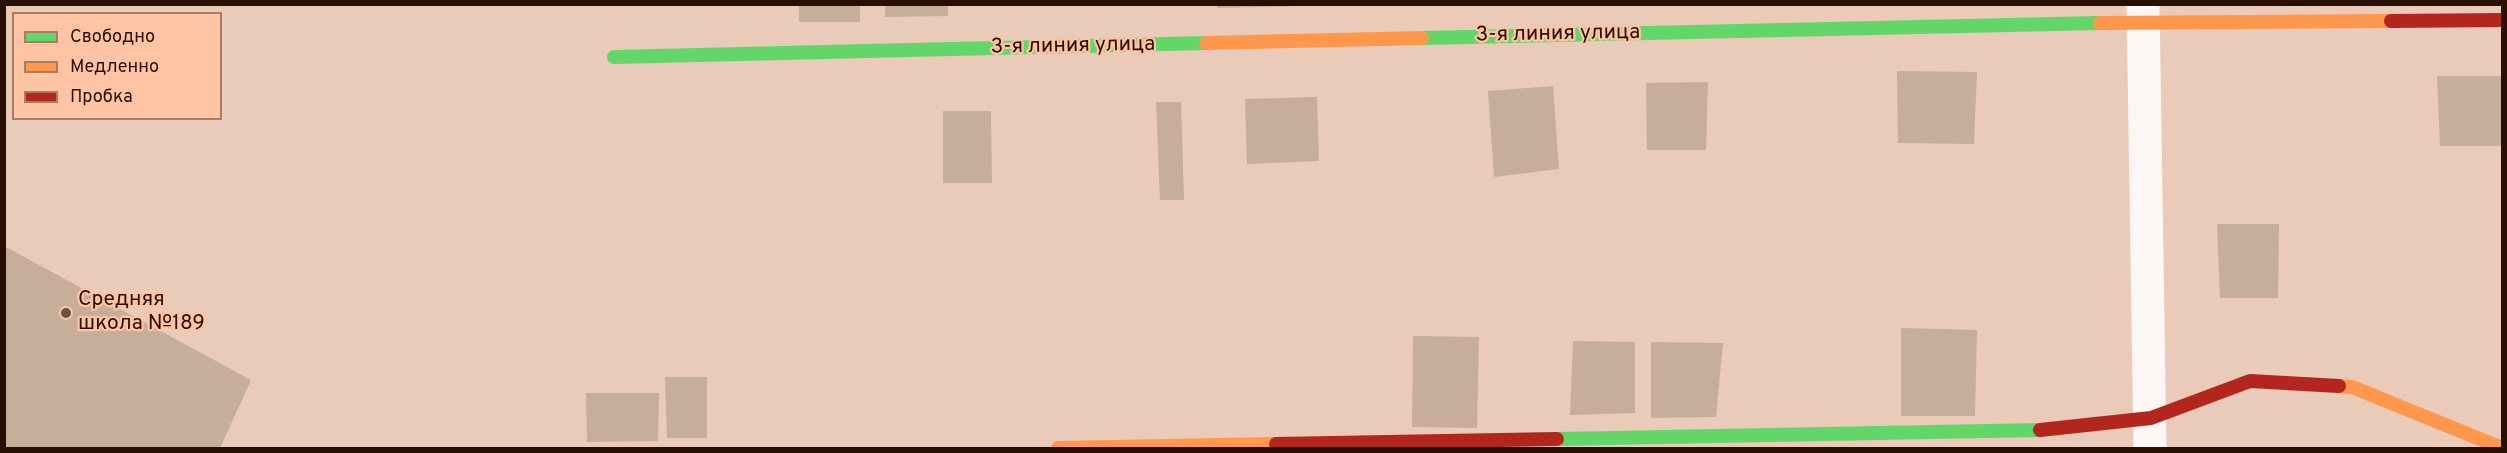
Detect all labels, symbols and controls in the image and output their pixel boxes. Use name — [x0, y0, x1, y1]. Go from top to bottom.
legend — [12, 12, 222, 120]
street label: 3-я линия улица — [1475, 21, 1641, 49]
text: Свободно — [70, 26, 155, 49]
street label: 3-я линия улица — [990, 33, 1156, 61]
text: Медленно — [70, 56, 159, 79]
text: Пробка — [70, 86, 133, 109]
place label: Средняя школа №189 — [78, 288, 205, 338]
marker: Средняя школа №189 — [59, 306, 73, 320]

